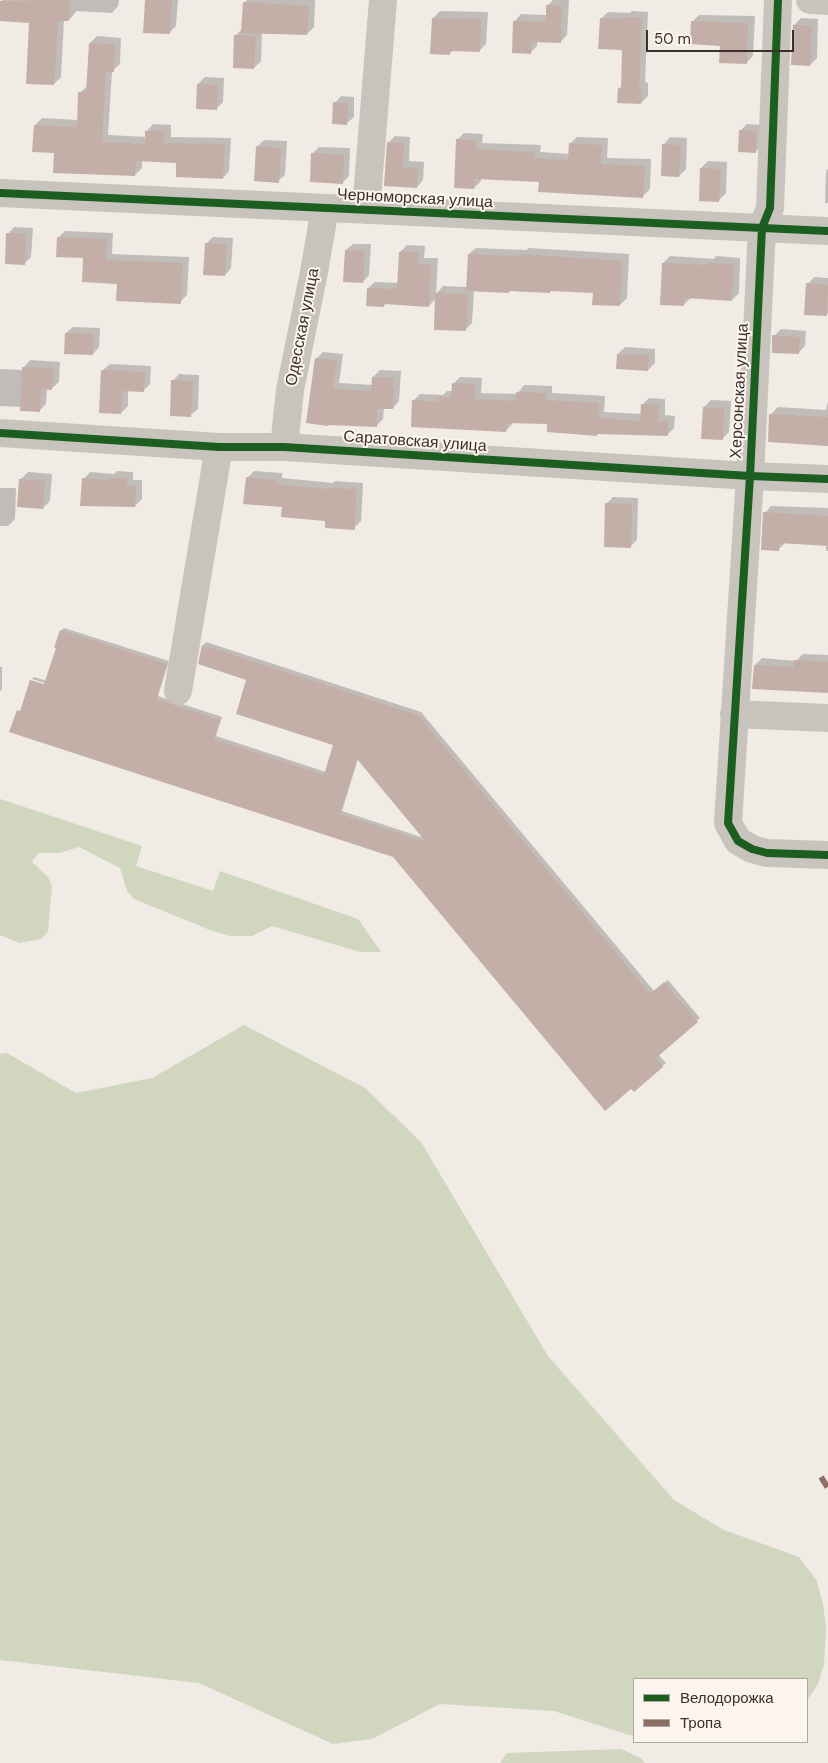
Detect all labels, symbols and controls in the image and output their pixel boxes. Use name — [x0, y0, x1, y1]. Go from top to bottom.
scale bar — [648, 20, 796, 52]
text: 50 m — [654, 29, 691, 49]
street label: Черноморская улица — [337, 185, 493, 213]
street label: Одесская улица — [282, 267, 324, 387]
street label: Херсонская улица — [727, 323, 753, 459]
street label: Саратовская улица — [343, 427, 487, 457]
legend — [633, 1678, 808, 1743]
text: Велодорожка — [680, 1688, 774, 1708]
text: Тропа — [680, 1713, 721, 1733]

